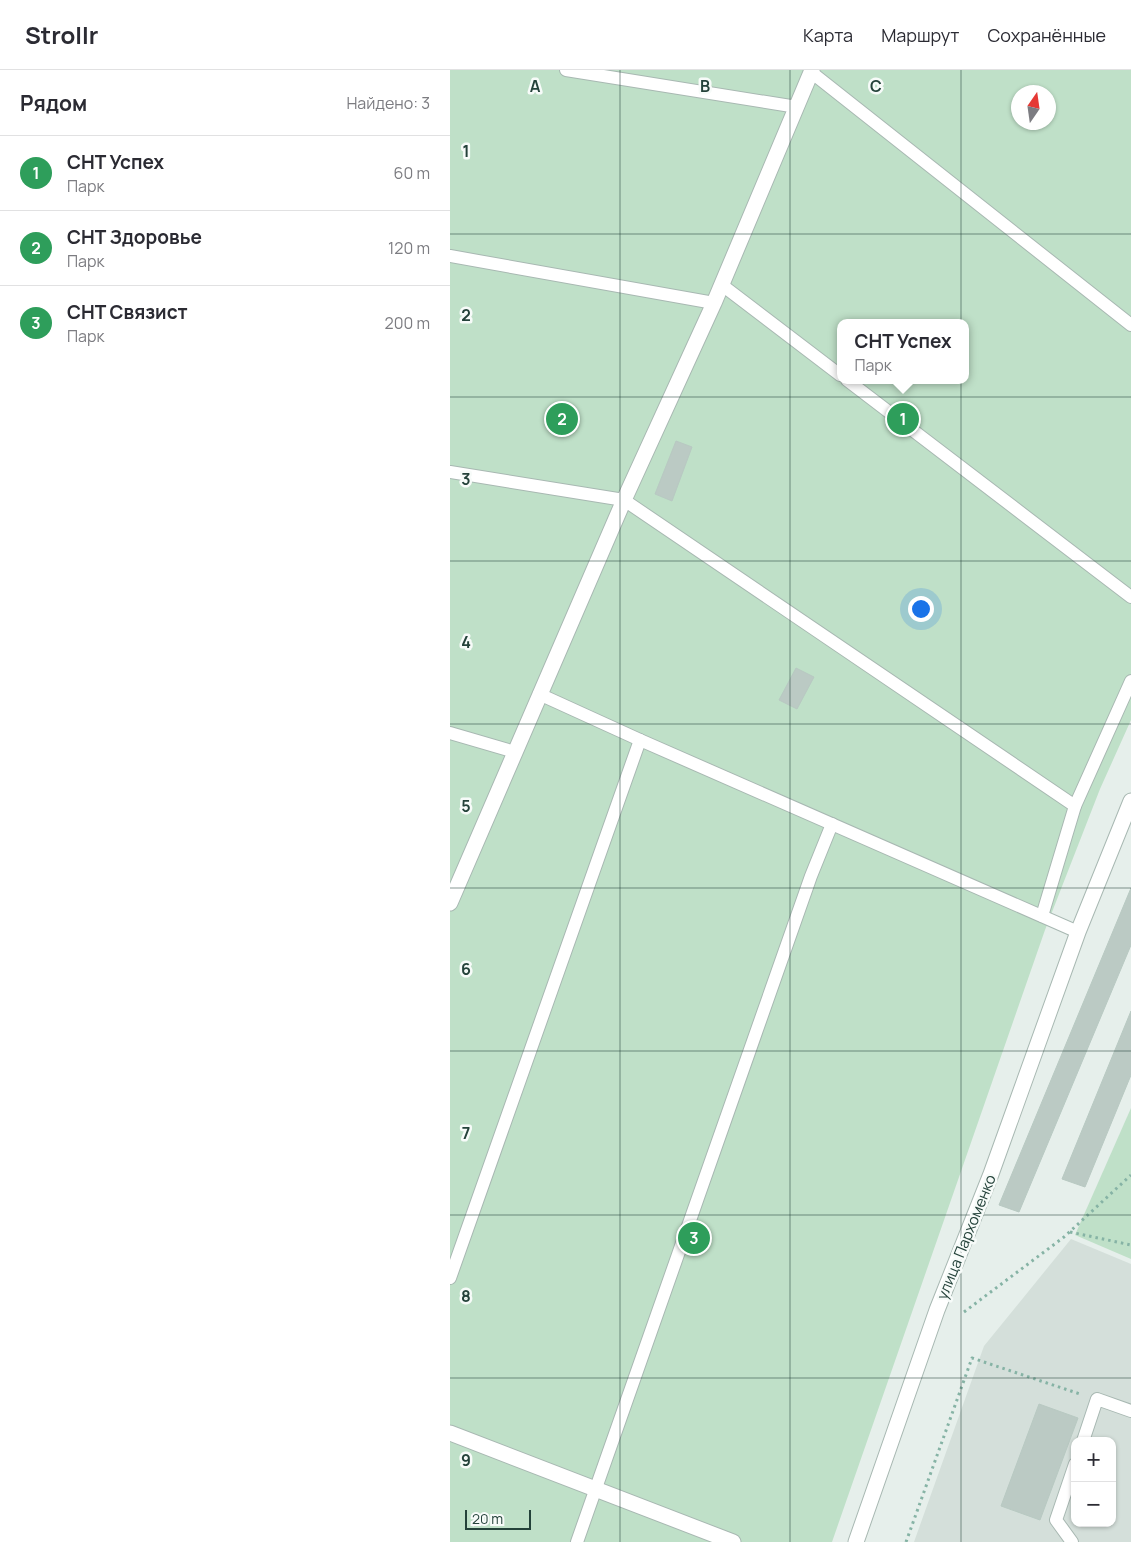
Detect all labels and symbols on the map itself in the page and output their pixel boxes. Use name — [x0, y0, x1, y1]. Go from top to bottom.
text: A — [530, 75, 541, 97]
text: B — [700, 75, 710, 97]
text: C — [870, 75, 882, 97]
north arrow — [1011, 85, 1056, 130]
text: 1 — [462, 140, 470, 162]
text: 2 — [461, 304, 471, 326]
pin: 2 — [546, 400, 578, 438]
pin: 1 — [887, 400, 919, 438]
text: 3 — [461, 468, 471, 490]
your location — [908, 596, 934, 622]
text: 4 — [461, 631, 471, 653]
text: 5 — [461, 795, 471, 817]
text: 6 — [461, 958, 471, 980]
text: 7 — [462, 1122, 470, 1144]
street label: улица Пархоменко — [931, 1171, 1001, 1303]
pin: 3 — [678, 1219, 710, 1257]
text: 8 — [461, 1285, 471, 1307]
text: 9 — [461, 1449, 471, 1471]
scale bar — [465, 1507, 531, 1530]

